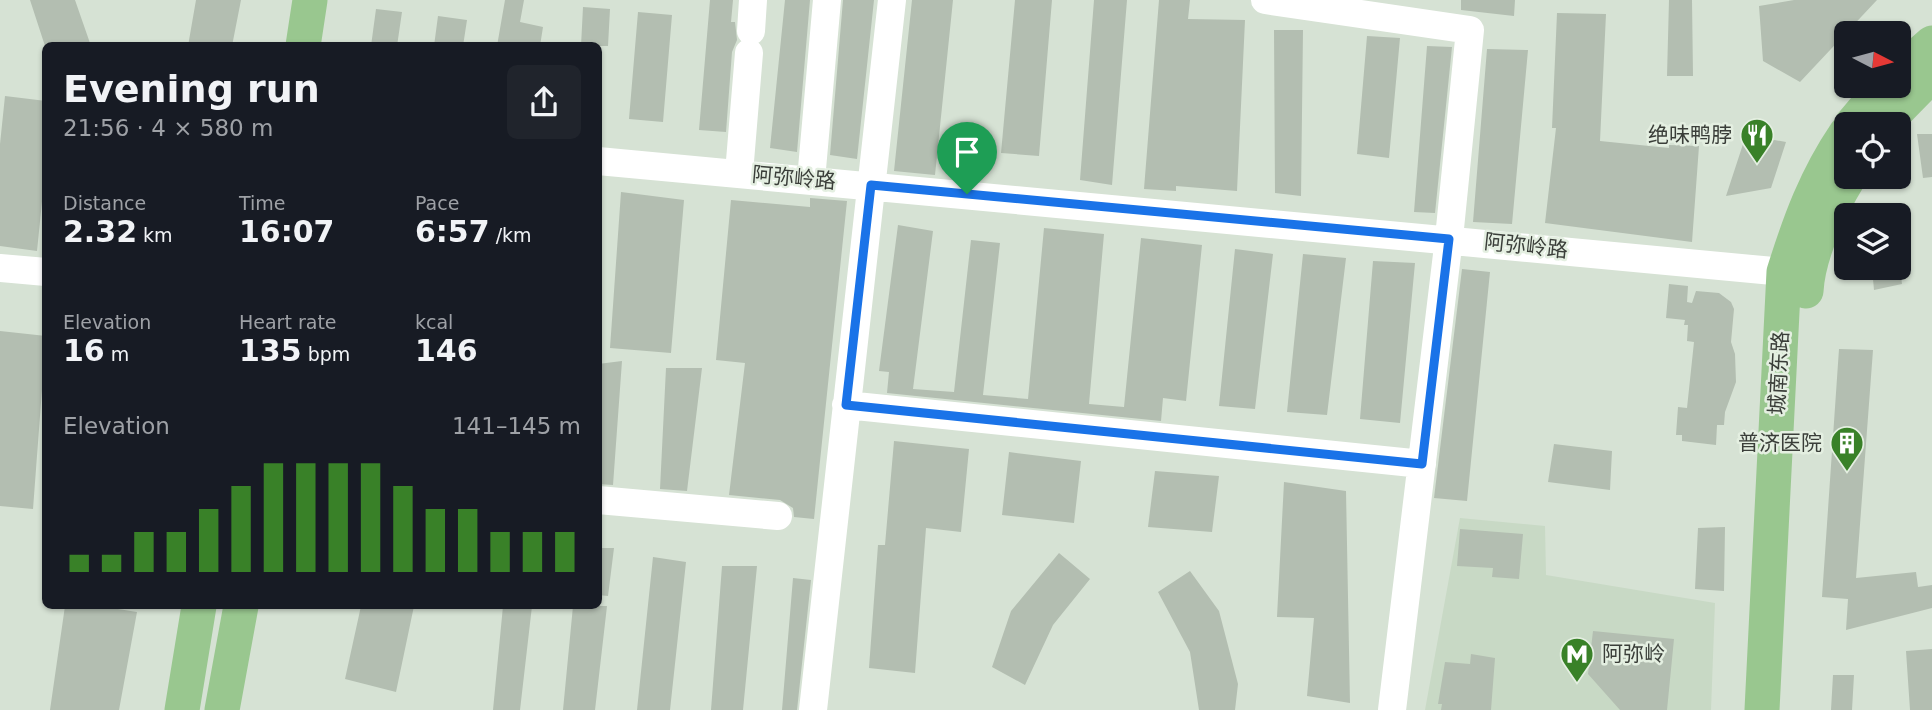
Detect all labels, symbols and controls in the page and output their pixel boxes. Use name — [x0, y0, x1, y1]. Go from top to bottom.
north arrow — [1834, 21, 1911, 98]
map controls — [1834, 21, 1911, 280]
button: share — [507, 65, 581, 139]
text: Evening run — [63, 67, 320, 111]
button: locate — [1834, 112, 1911, 189]
text: 21:56 · 4 × 580 m — [63, 115, 273, 141]
restaurant icon: 绝味鸭脖 — [1738, 116, 1776, 165]
pin — [937, 122, 997, 194]
place label: 绝味鸭脖 — [1648, 123, 1732, 147]
icon: arrive — [948, 133, 986, 171]
street label: 阿弥岭路 — [751, 162, 837, 194]
text: Distance — [63, 192, 146, 214]
text: Time — [239, 192, 286, 214]
text: Pace — [415, 192, 459, 214]
button: layers — [1834, 203, 1911, 280]
text: 2.32 — [63, 214, 137, 249]
text: 16:07 — [239, 214, 335, 249]
text: 6:57 — [415, 214, 490, 249]
text: km — [137, 224, 173, 246]
text: /km — [490, 224, 532, 246]
street label: 阿弥岭路 — [1483, 230, 1569, 262]
text: Elevation — [63, 311, 151, 333]
text: Heart rate — [239, 311, 337, 333]
text: kcal — [415, 311, 453, 333]
street label: 城南东路 — [1765, 330, 1793, 416]
text: 16 — [63, 333, 105, 368]
text: 135 — [239, 333, 302, 368]
text: 146 — [415, 333, 478, 368]
text: m — [105, 343, 129, 365]
text: bpm — [302, 343, 350, 365]
text: Elevation — [63, 413, 170, 439]
text: 141–145 m — [452, 413, 581, 439]
building icon: 普济医院 — [1828, 424, 1866, 473]
place label: 普济医院 — [1738, 431, 1822, 455]
metro station icon: 阿弥岭 — [1558, 635, 1596, 684]
place label: 阿弥岭 — [1602, 642, 1665, 666]

